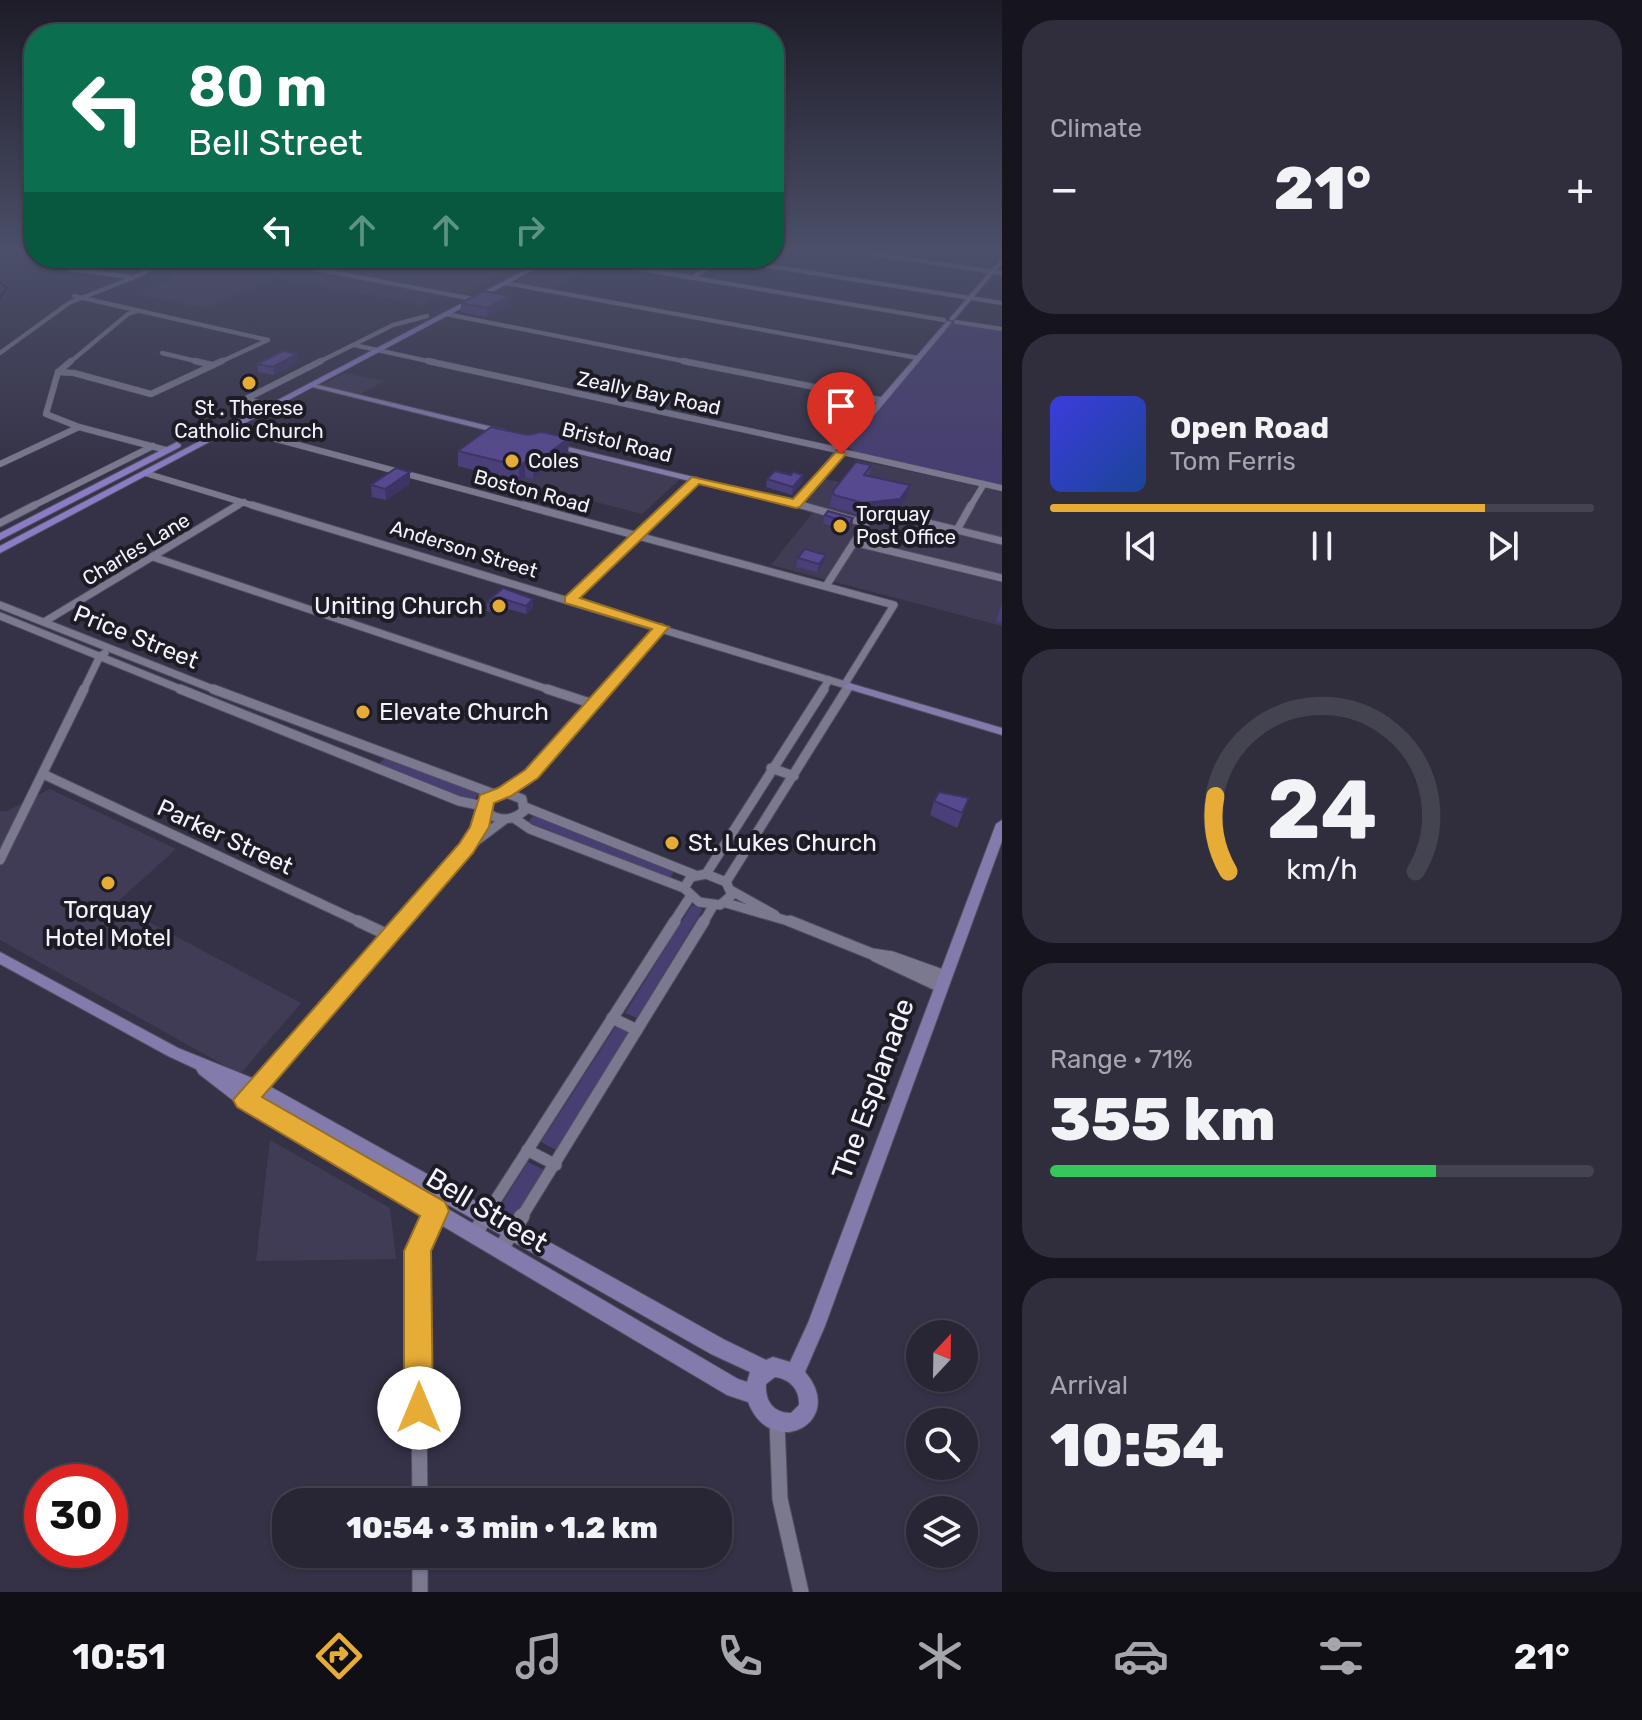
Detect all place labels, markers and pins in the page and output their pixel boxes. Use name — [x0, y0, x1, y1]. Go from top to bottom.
pin — [807, 372, 875, 454]
marker: St . Therese Catholic Church — [240, 374, 258, 392]
place label: St . Therese Catholic Church — [174, 396, 324, 443]
place label: Coles — [528, 449, 579, 473]
marker: Coles — [503, 452, 521, 470]
place label: Torquay Post Office — [856, 502, 956, 549]
marker: Torquay Post Office — [831, 517, 849, 535]
place label: Uniting Church — [314, 592, 483, 620]
marker: Uniting Church — [490, 597, 508, 615]
place label: Elevate Church — [379, 698, 549, 726]
marker: Elevate Church — [354, 703, 372, 721]
place label: St. Lukes Church — [688, 829, 877, 857]
marker: St. Lukes Church — [663, 834, 681, 852]
marker: Torquay Hotel Motel — [99, 874, 117, 892]
place label: Torquay Hotel Motel — [45, 896, 171, 952]

